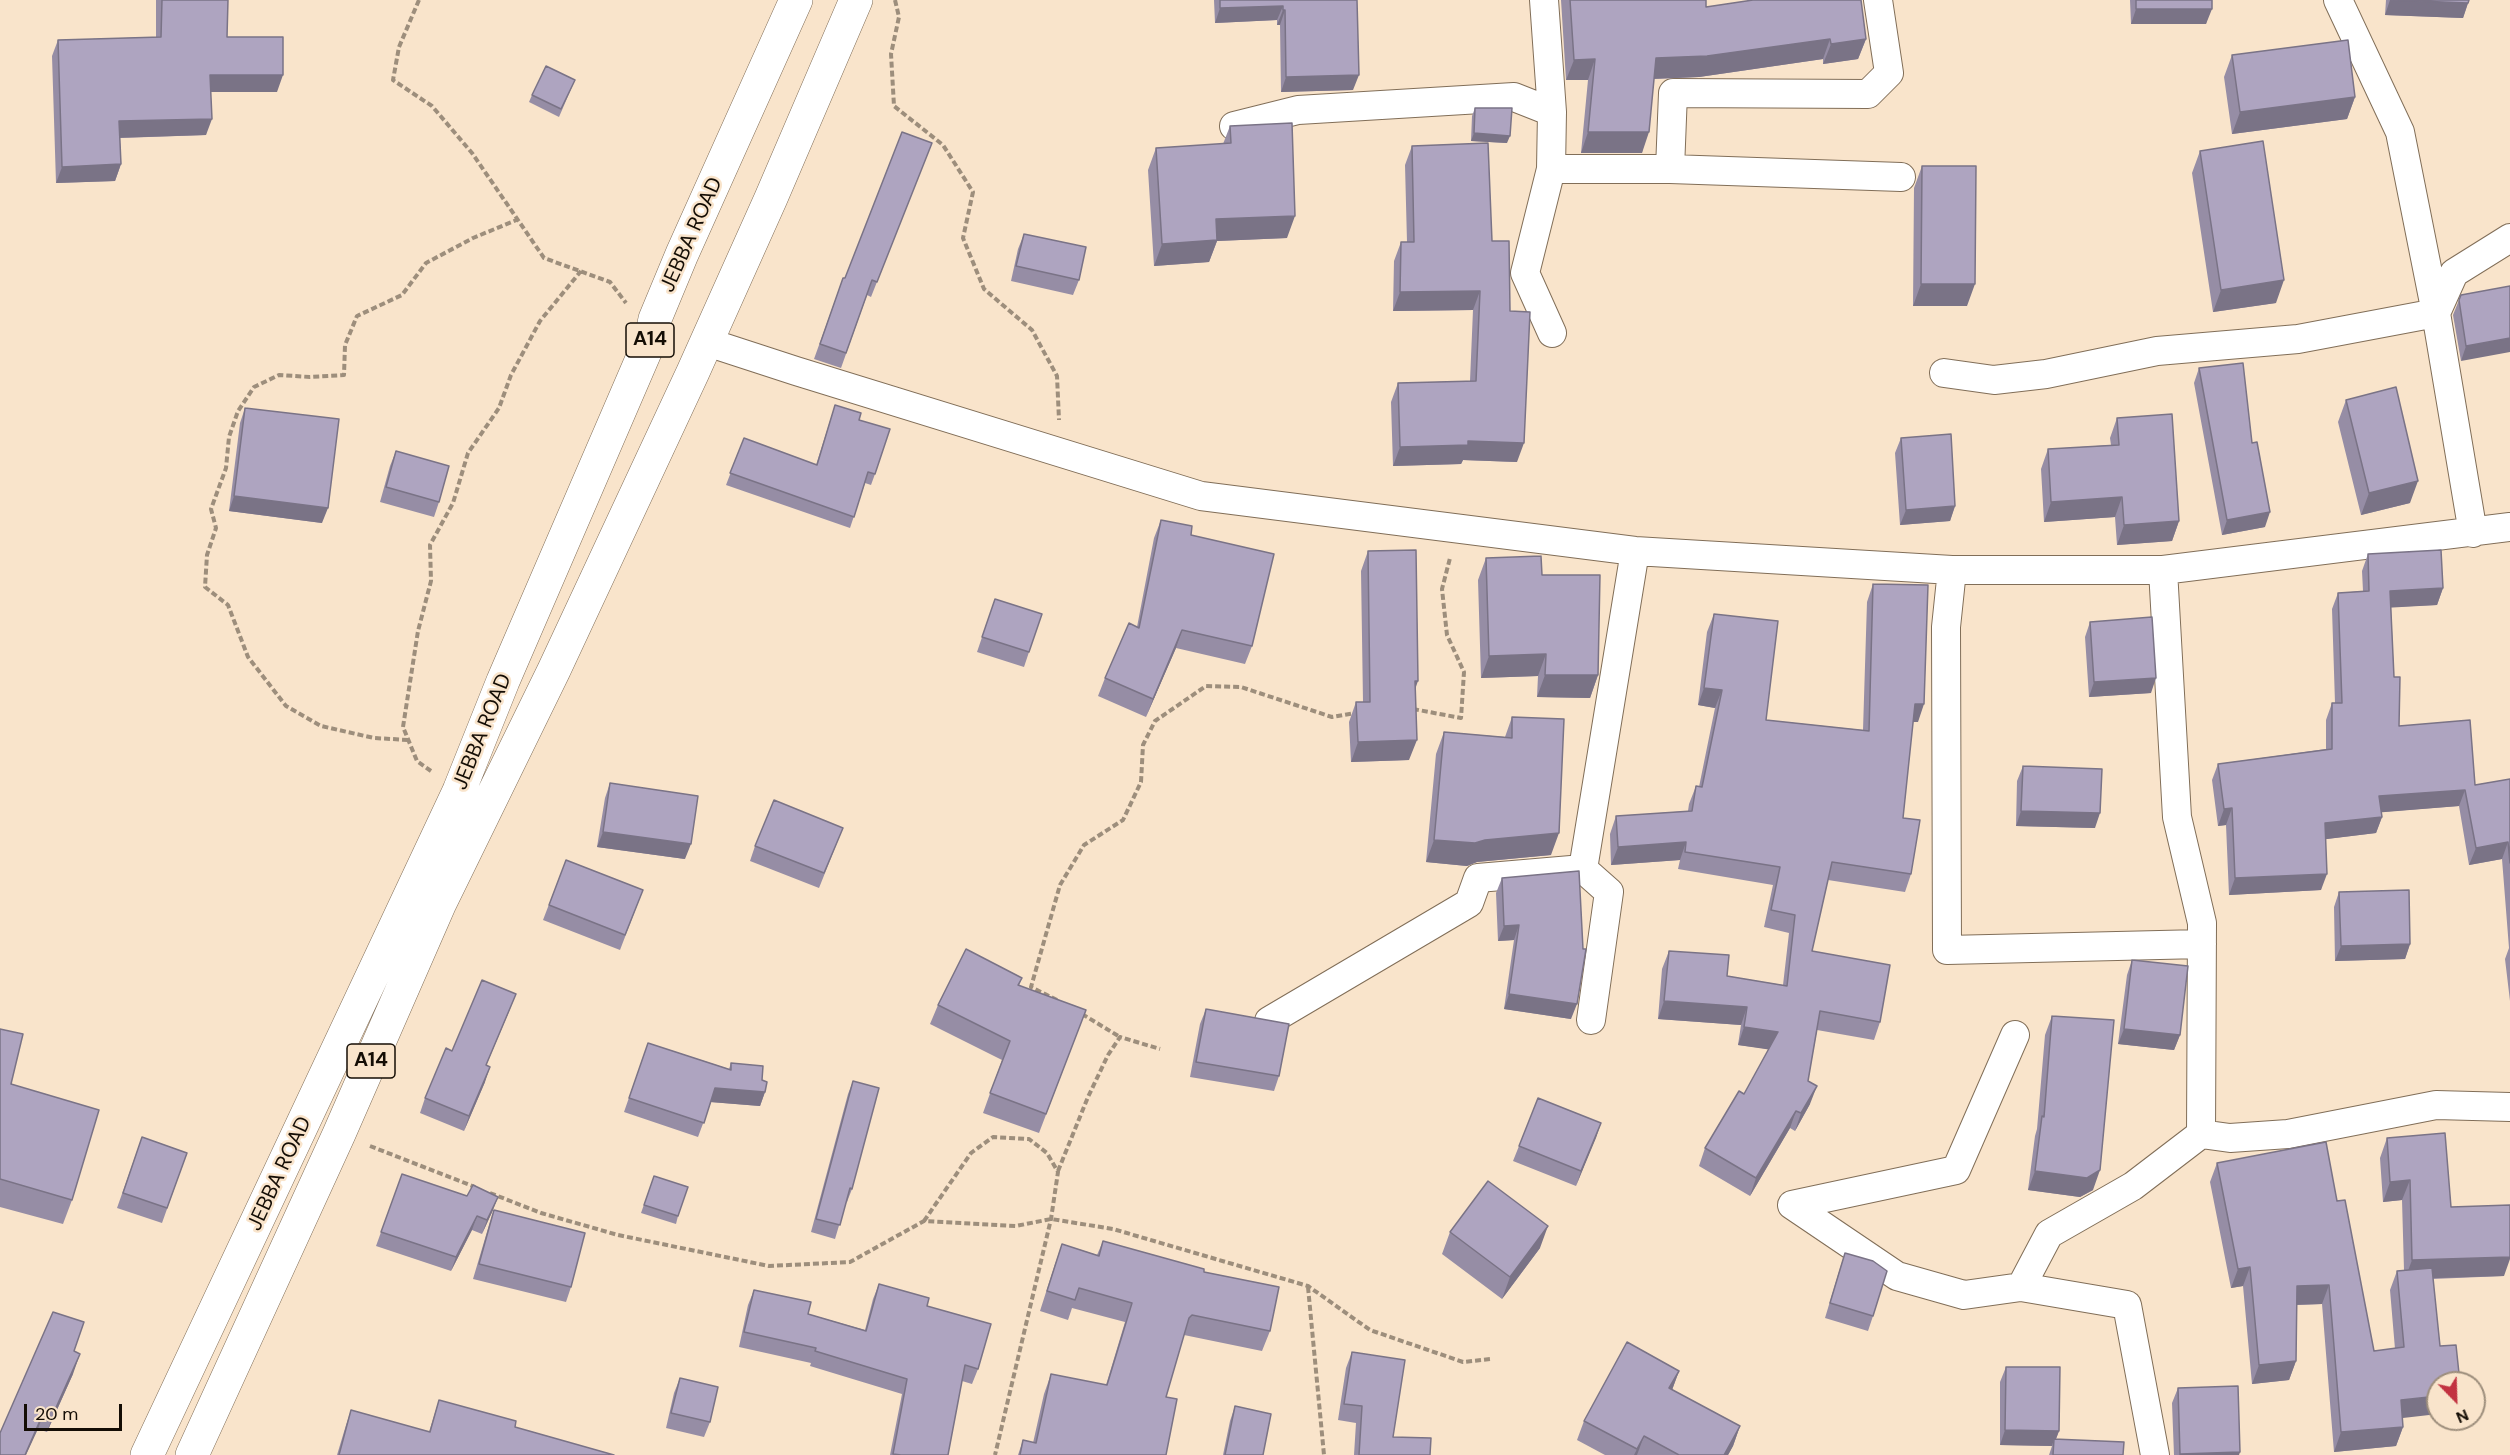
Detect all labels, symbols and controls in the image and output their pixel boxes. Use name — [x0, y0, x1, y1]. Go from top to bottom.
street label: JEBBA ROAD — [655, 174, 729, 296]
road number: A14 — [626, 323, 674, 357]
street label: JEBBA ROAD — [448, 670, 518, 794]
road number: A14 — [347, 1044, 395, 1078]
street label: JEBBA ROAD — [243, 1113, 317, 1235]
north arrow — [2426, 1371, 2486, 1431]
scale bar — [27, 1392, 124, 1430]
text: 20 m — [35, 1402, 78, 1426]
text: N — [2453, 1404, 2472, 1428]

